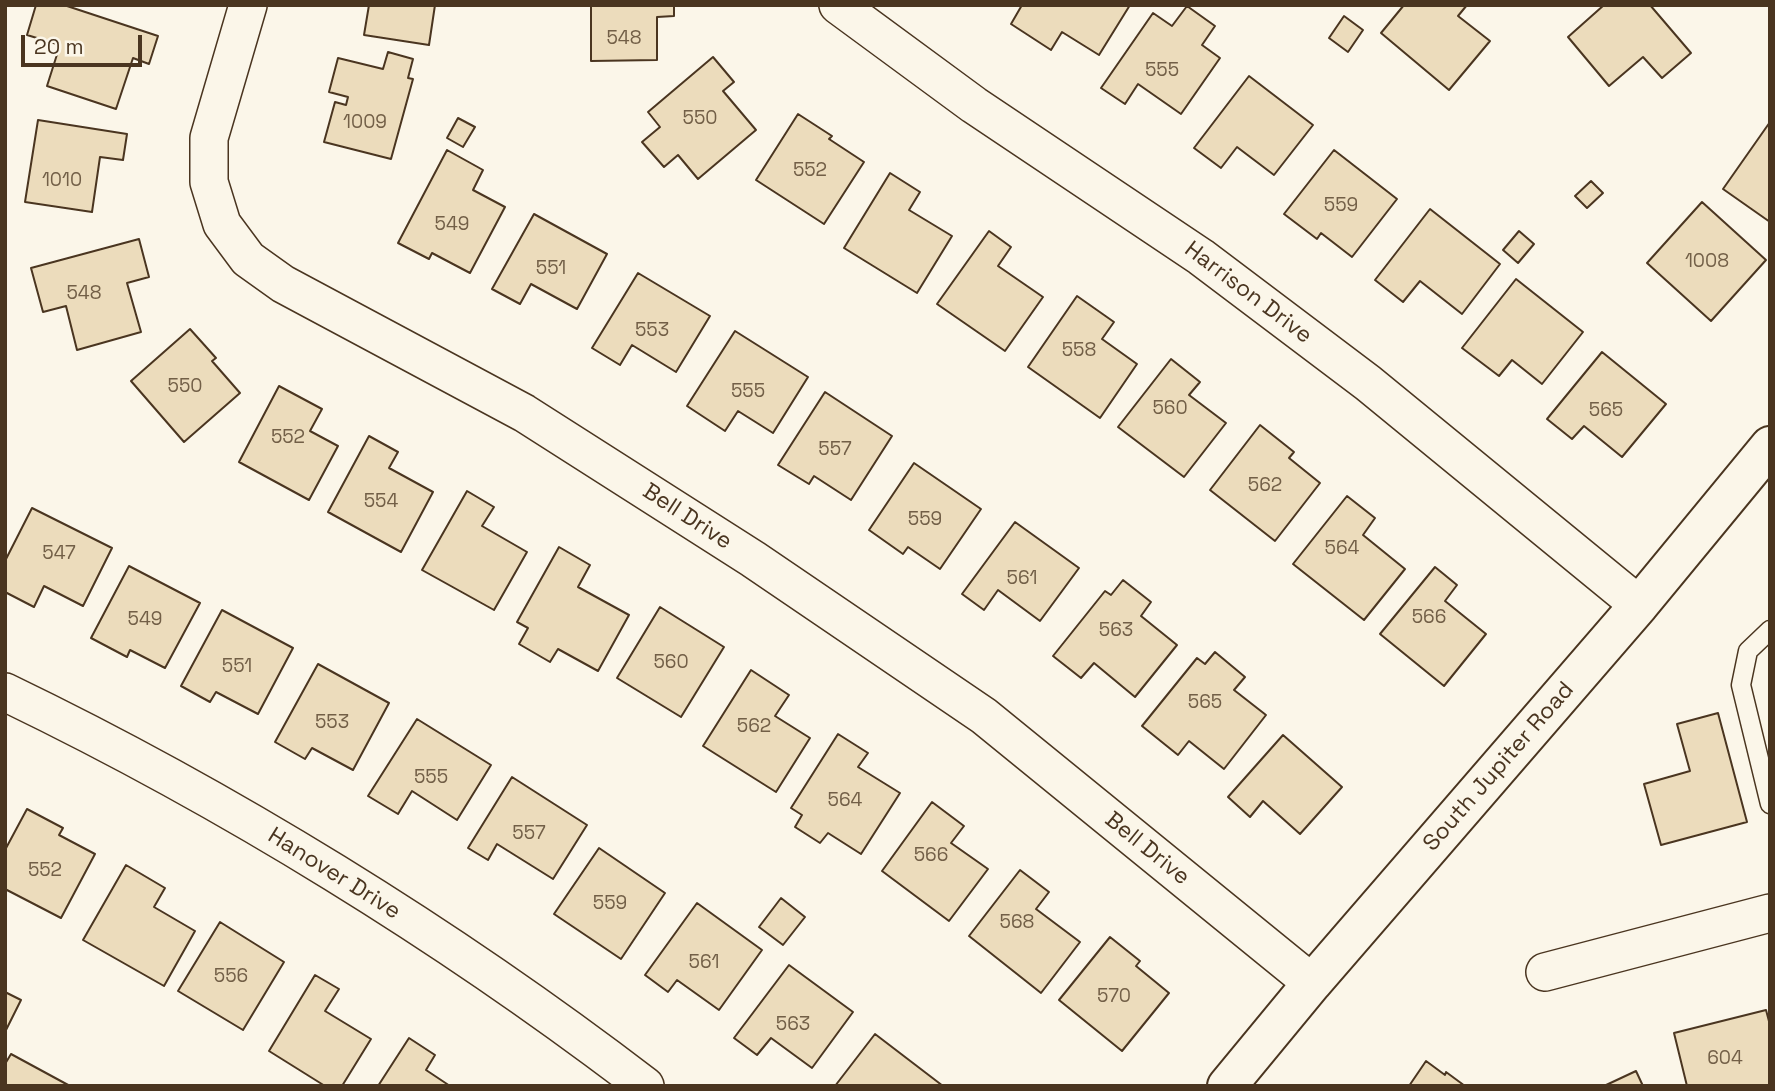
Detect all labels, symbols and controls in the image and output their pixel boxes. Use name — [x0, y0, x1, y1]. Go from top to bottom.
scale bar — [24, 21, 145, 65]
house number: 548 — [606, 28, 642, 50]
text: 20 m — [34, 33, 84, 60]
house number: 555 — [1145, 60, 1179, 82]
house number: 550 — [683, 108, 717, 130]
house number: 1009 — [343, 112, 387, 134]
house number: 552 — [793, 160, 827, 182]
house number: 1010 — [42, 170, 82, 192]
house number: 559 — [1324, 195, 1358, 217]
house number: 549 — [435, 214, 469, 236]
street label: Harrison Drive — [1179, 236, 1317, 350]
house number: 1008 — [1685, 251, 1729, 273]
house number: 551 — [536, 258, 566, 280]
house number: 548 — [66, 283, 102, 305]
house number: 553 — [635, 320, 669, 342]
house number: 558 — [1062, 340, 1096, 362]
house number: 550 — [168, 376, 202, 398]
house number: 555 — [731, 381, 765, 403]
house number: 560 — [1152, 398, 1188, 420]
house number: 565 — [1589, 400, 1623, 422]
house number: 552 — [271, 427, 305, 449]
house number: 557 — [818, 439, 852, 461]
house number: 562 — [1248, 475, 1282, 497]
street label: Bell Drive — [637, 478, 737, 556]
house number: 554 — [364, 491, 398, 513]
house number: 559 — [908, 509, 942, 531]
house number: 564 — [1325, 538, 1359, 560]
house number: 547 — [42, 543, 76, 565]
house number: 561 — [1007, 568, 1037, 590]
house number: 566 — [1412, 607, 1446, 629]
house number: 549 — [128, 609, 162, 631]
house number: 563 — [1099, 620, 1133, 642]
house number: 560 — [653, 652, 689, 674]
house number: 551 — [222, 656, 252, 678]
street label: South Jupiter Road — [1418, 677, 1580, 857]
house number: 565 — [1188, 692, 1222, 714]
house number: 553 — [315, 712, 349, 734]
house number: 562 — [737, 716, 771, 738]
house number: 555 — [414, 767, 448, 789]
house number: 564 — [828, 790, 862, 812]
street label: Bell Drive — [1099, 806, 1195, 892]
street label: Hanover Drive — [262, 822, 406, 926]
house number: 557 — [512, 823, 546, 845]
house number: 566 — [914, 845, 948, 867]
house number: 552 — [28, 860, 62, 882]
house number: 559 — [593, 893, 627, 915]
house number: 568 — [1000, 912, 1034, 934]
house number: 561 — [689, 952, 719, 974]
house number: 556 — [214, 966, 248, 988]
house number: 570 — [1097, 986, 1131, 1008]
house number: 563 — [776, 1014, 810, 1036]
house number: 604 — [1707, 1048, 1743, 1070]

